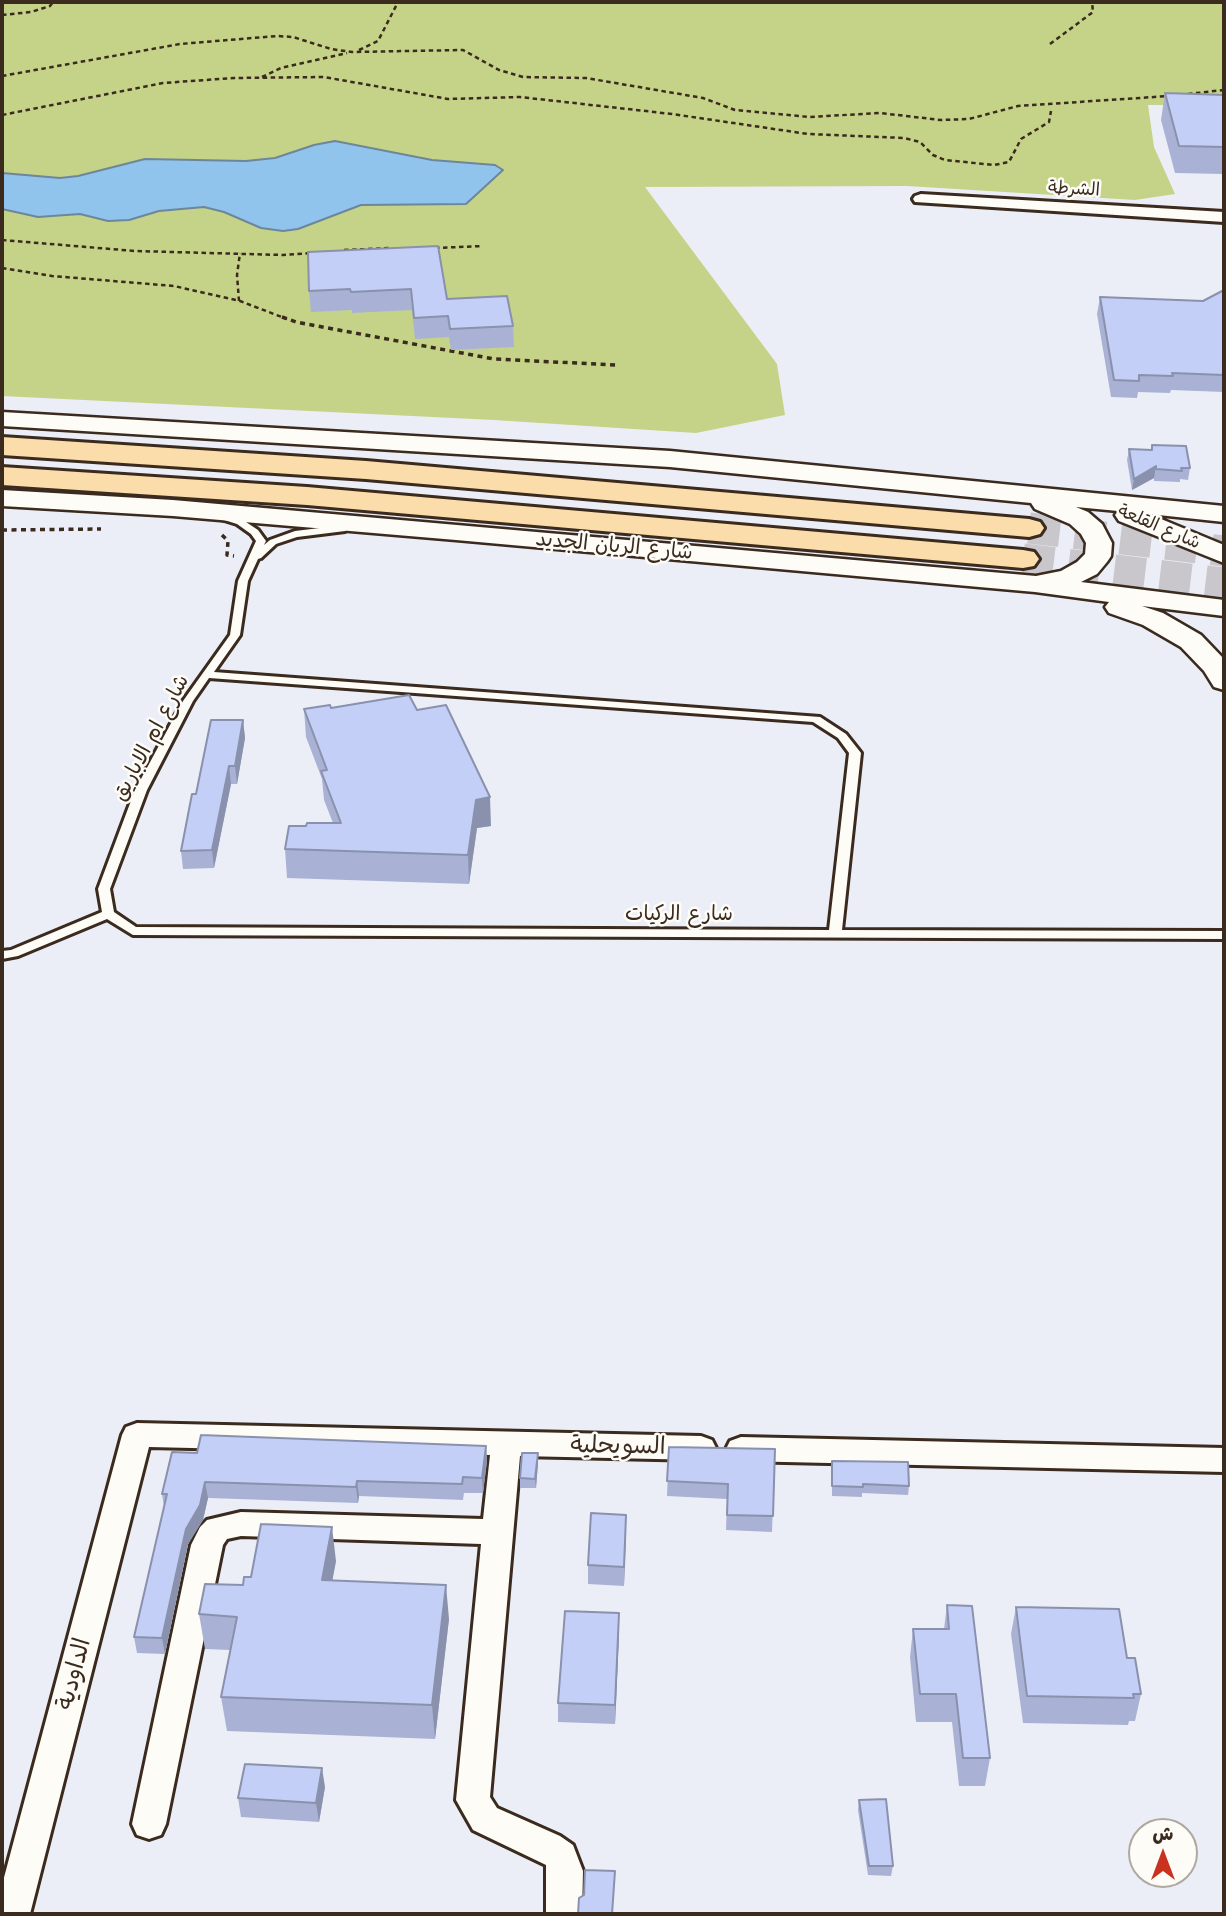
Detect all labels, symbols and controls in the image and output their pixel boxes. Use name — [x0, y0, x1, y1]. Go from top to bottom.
street label: الشرطة — [1047, 177, 1101, 201]
street label: شارع القلعة — [1115, 500, 1203, 554]
street label: شارع الريان الجديد — [534, 527, 694, 565]
street label: شارع ام الاباريق — [107, 671, 195, 805]
street label: شارع الركيات — [625, 901, 733, 927]
street label: السويحلية — [570, 1431, 666, 1461]
street label: الداودية — [51, 1635, 97, 1713]
north arrow — [1128, 1818, 1198, 1888]
text: ش — [1153, 1823, 1173, 1845]

